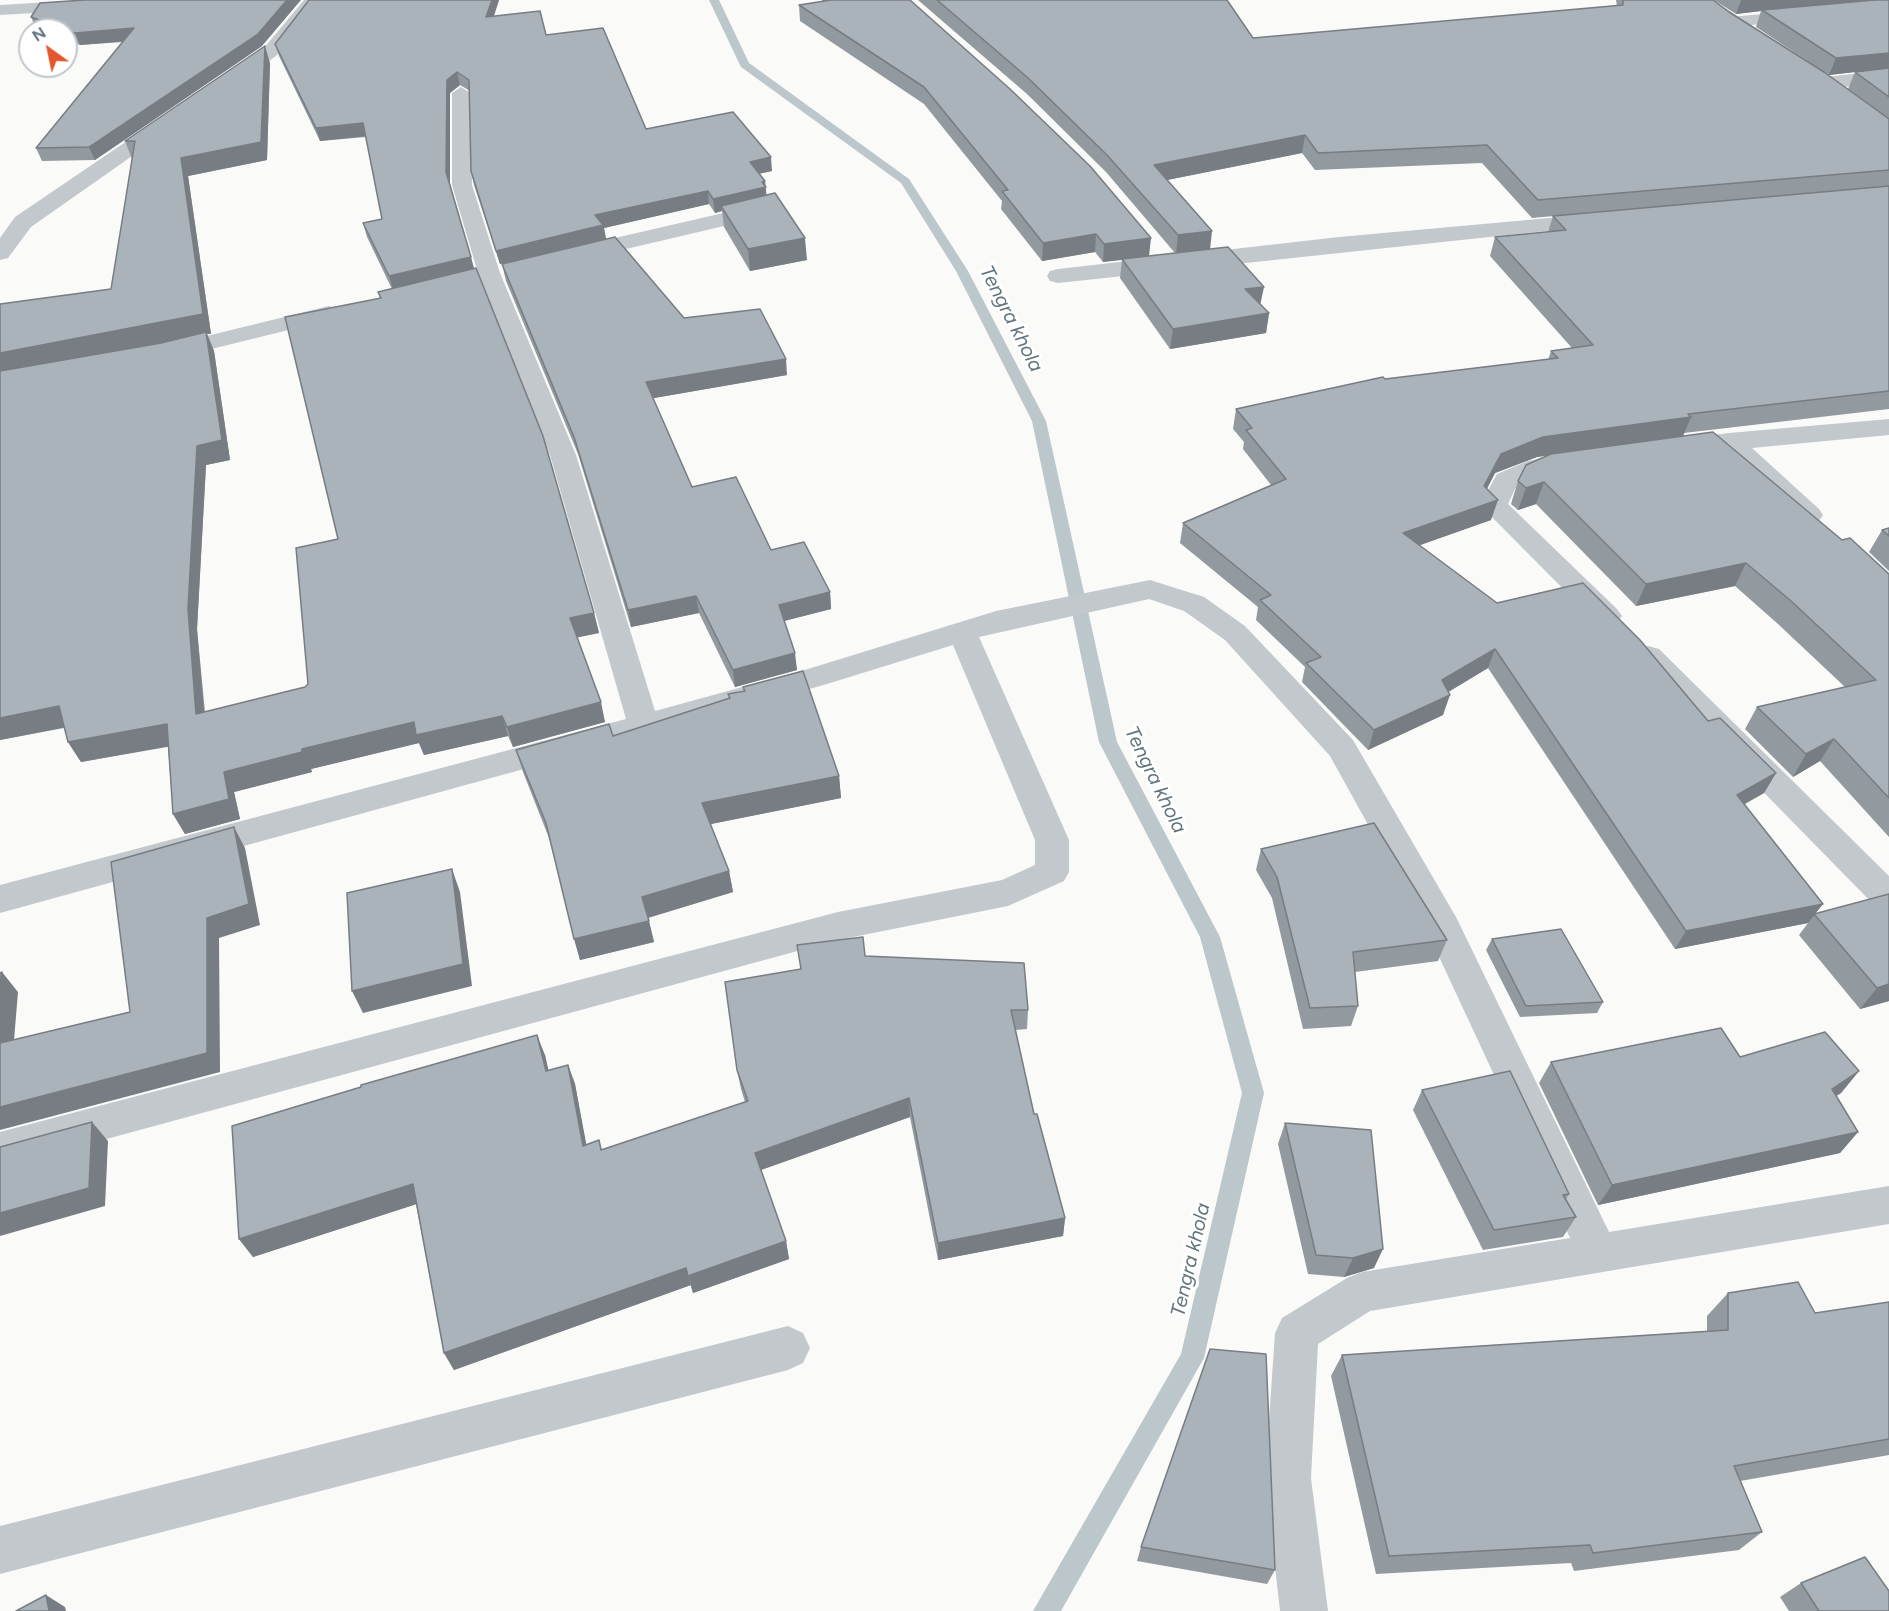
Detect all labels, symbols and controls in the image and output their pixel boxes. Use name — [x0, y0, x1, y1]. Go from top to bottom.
north arrow — [18, 18, 78, 78]
text: N — [29, 23, 49, 45]
water label: Tengra khola — [974, 262, 1048, 376]
water label: Tengra khola — [1119, 723, 1191, 837]
water label: Tengra khola — [1166, 1201, 1216, 1319]

